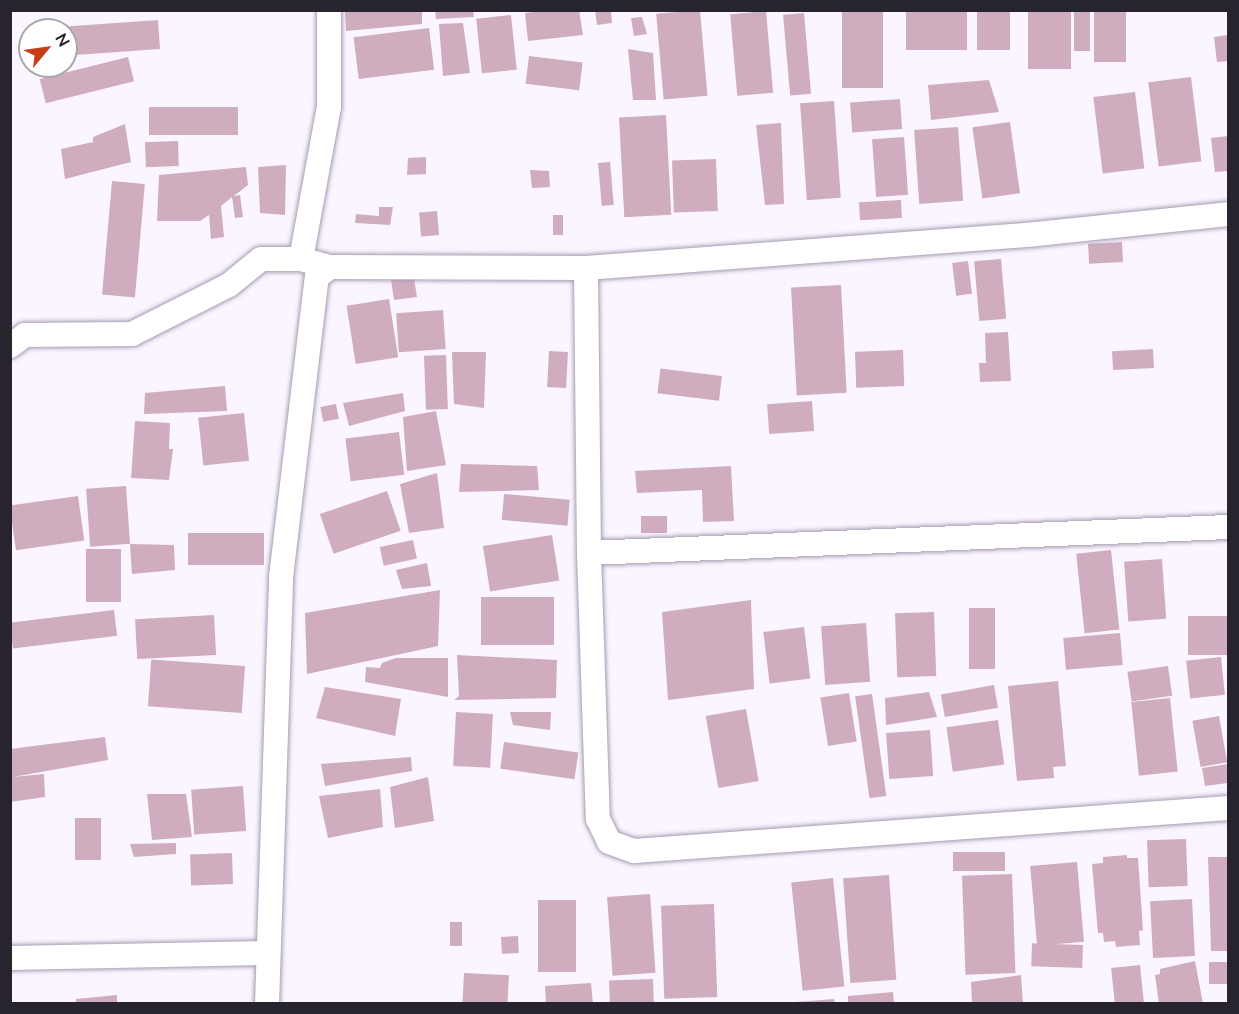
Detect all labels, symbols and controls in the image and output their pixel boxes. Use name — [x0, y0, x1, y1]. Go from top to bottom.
north arrow — [18, 18, 78, 78]
text: N — [49, 30, 75, 51]

